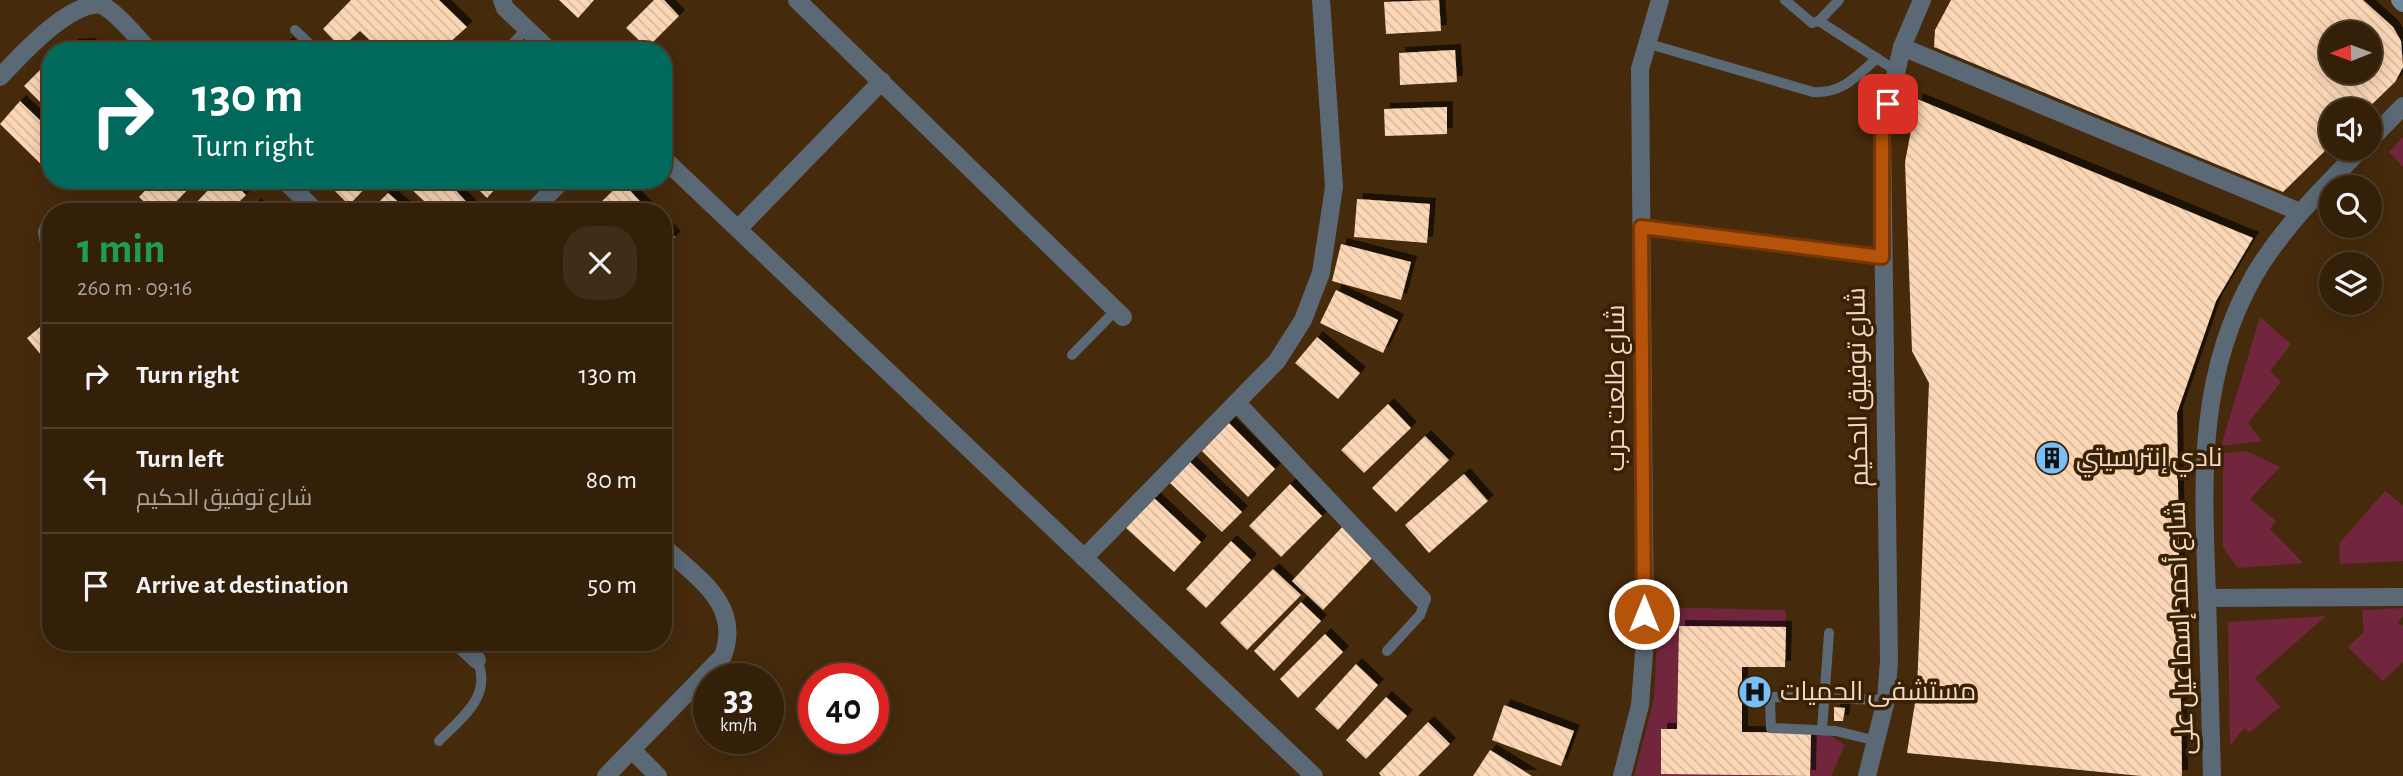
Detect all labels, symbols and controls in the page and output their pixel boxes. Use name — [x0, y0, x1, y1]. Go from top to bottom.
north arrow — [2319, 21, 2382, 84]
map controls — [2319, 21, 2382, 315]
icon: right — [77, 70, 168, 161]
text: 130 m — [192, 72, 303, 121]
pin — [1858, 74, 1918, 134]
icon: arrive — [1869, 85, 1907, 123]
button: sound — [2319, 98, 2382, 161]
text: Turn right — [192, 130, 314, 162]
button: search — [2319, 175, 2382, 238]
button: close — [563, 226, 637, 300]
text: 1 min — [77, 228, 166, 270]
button: layers — [2319, 252, 2382, 315]
text: 260 m · 09:16 — [77, 277, 192, 300]
street label: شارع توفيق الحكيم — [1843, 287, 1877, 487]
street label: شارع طلعت حرب — [1603, 305, 1632, 471]
icon: right — [77, 357, 115, 395]
text: Turn right — [136, 362, 239, 388]
text: 130 m — [579, 362, 637, 388]
building icon: نادي إنتر سيتي — [2033, 439, 2071, 477]
place label: نادي إنتر سيتي — [2076, 445, 2222, 478]
text: Turn left — [136, 446, 224, 472]
icon: left — [77, 462, 115, 500]
text: 80 m — [586, 467, 637, 493]
text: شارع توفيق الحكيم — [136, 487, 312, 510]
street label: شارع أحمد إسماعيل على — [2159, 501, 2201, 755]
icon: arrive — [77, 567, 115, 605]
text: Arrive at destination — [136, 572, 349, 598]
text: 50 m — [587, 572, 637, 598]
position arrow — [1607, 577, 1681, 651]
speed limit sign: 40 — [798, 663, 889, 754]
hospital icon: مستشفى الحميات — [1736, 673, 1774, 711]
place label: مستشفى الحميات — [1780, 679, 1976, 707]
text: 33 — [723, 682, 754, 717]
text: km/h — [720, 717, 757, 735]

